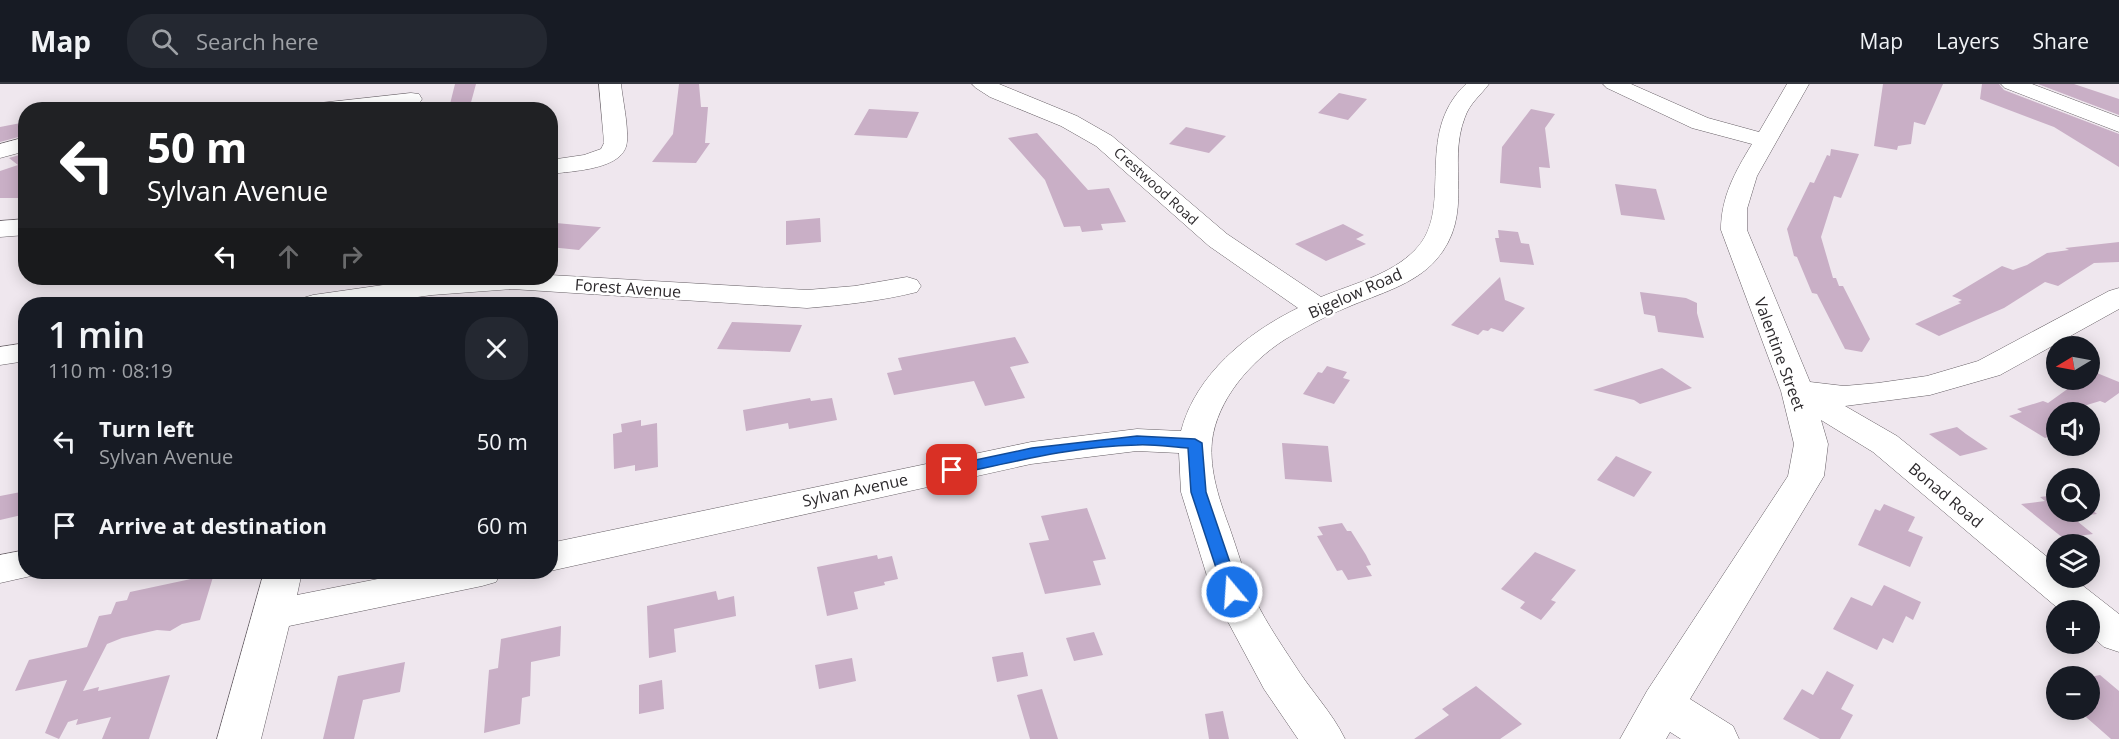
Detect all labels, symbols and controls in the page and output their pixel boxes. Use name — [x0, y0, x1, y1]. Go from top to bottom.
search box — [127, 14, 547, 68]
text: Map — [30, 22, 91, 60]
icon: search — [148, 25, 181, 58]
text: Search here — [196, 26, 319, 56]
text: Map — [1860, 27, 1903, 55]
text: Layers — [1936, 27, 2000, 55]
text: Share — [2033, 27, 2089, 55]
text: 50 m — [147, 118, 247, 175]
icon: left — [48, 126, 126, 204]
street label: Crestwood Road — [1110, 143, 1203, 229]
text: Sylvan Avenue — [147, 172, 328, 209]
icon: left — [209, 240, 242, 273]
icon: ahead — [272, 240, 305, 273]
icon: right — [335, 240, 368, 273]
street label: Bigelow Road — [1305, 263, 1405, 323]
street label: Forest Avenue — [574, 273, 682, 303]
street label: Valentine Street — [1749, 294, 1811, 414]
text: 1 min — [48, 310, 145, 359]
button: close — [465, 317, 528, 380]
north arrow — [2046, 336, 2100, 390]
map controls — [2046, 336, 2100, 720]
text: 110 m · 08:19 — [48, 357, 173, 384]
button: sound — [2046, 402, 2100, 456]
text: Turn left — [99, 413, 194, 443]
icon: left — [48, 425, 81, 458]
text: 50 m — [477, 426, 528, 456]
text: Sylvan Avenue — [99, 443, 233, 470]
pin — [926, 444, 977, 495]
icon: arrive — [935, 453, 968, 486]
street label: Bonad Road — [1904, 457, 1988, 533]
street label: Sylvan Avenue — [800, 468, 910, 512]
button: search — [2046, 468, 2100, 522]
icon: arrive — [48, 509, 81, 542]
text: Arrive at destination — [99, 510, 327, 540]
text: 60 m — [477, 510, 528, 540]
button: layers — [2046, 534, 2100, 588]
position arrow — [1200, 560, 1264, 624]
button: + — [2046, 600, 2100, 654]
button: − — [2046, 666, 2100, 720]

